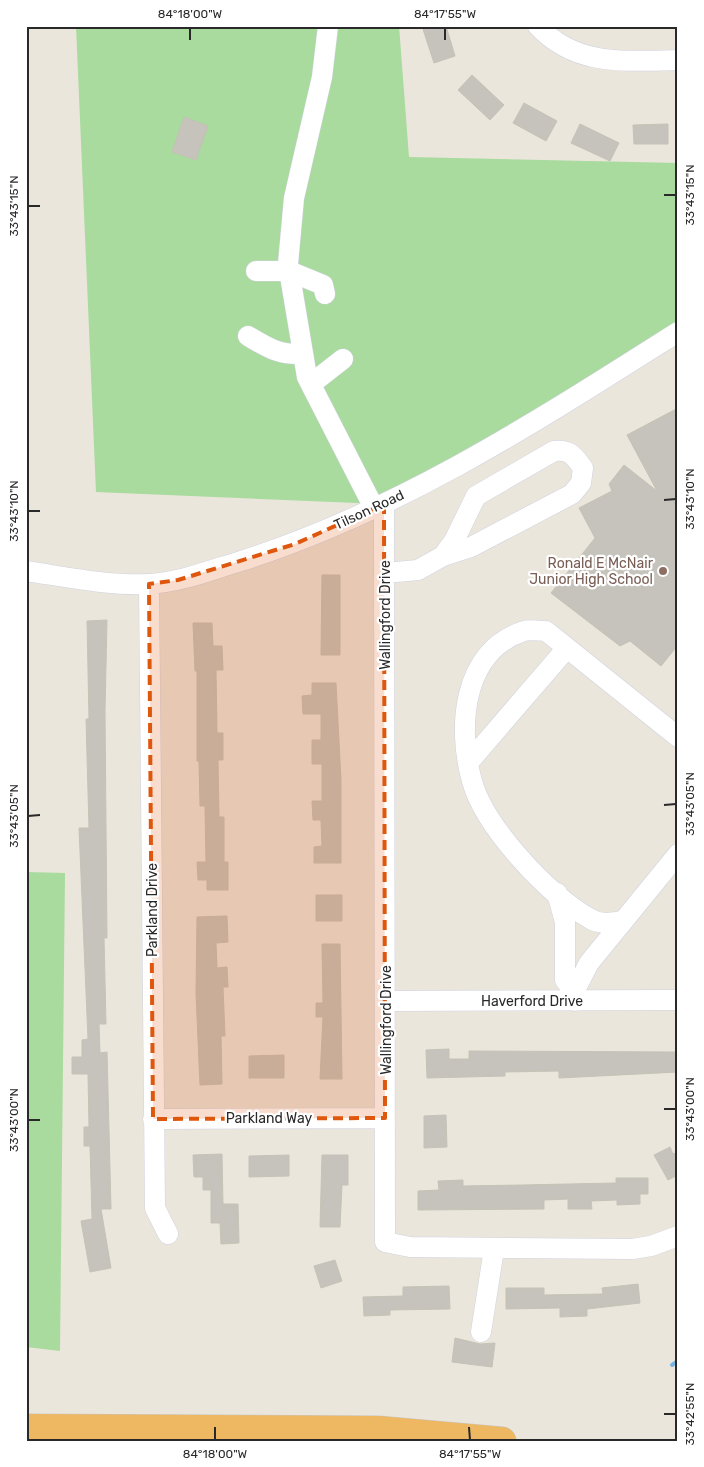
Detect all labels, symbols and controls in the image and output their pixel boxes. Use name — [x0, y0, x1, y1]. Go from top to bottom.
text: 84°18'00"W — [158, 7, 223, 21]
text: 84°17'55"W — [414, 7, 476, 21]
text: 33°43'15"N — [683, 165, 697, 225]
text: 33°43'15"N — [7, 176, 21, 236]
text: 33°43'10"N — [683, 468, 697, 530]
text: 33°43'10"N — [7, 480, 21, 542]
street label: Tilson Road — [331, 486, 407, 534]
place label: Ronald E McNair Junior High School — [529, 555, 654, 588]
street label: Wallingford Drive — [377, 560, 394, 670]
marker: Ronald E McNair Junior High School — [657, 565, 669, 577]
text: 33°43'05"N — [683, 772, 697, 836]
text: 33°43'05"N — [7, 784, 21, 848]
street label: Parkland Drive — [144, 863, 161, 957]
street label: Wallingford Drive — [378, 965, 395, 1075]
street label: Haverford Drive — [481, 993, 583, 1010]
text: 33°43'00"N — [683, 1077, 697, 1141]
text: 33°43'00"N — [7, 1088, 21, 1152]
street label: Parkland Way — [226, 1110, 313, 1127]
text: 33°42'55"N — [683, 1383, 697, 1445]
text: 84°18'00"W — [183, 1447, 248, 1461]
text: 84°17'55"W — [439, 1447, 501, 1461]

